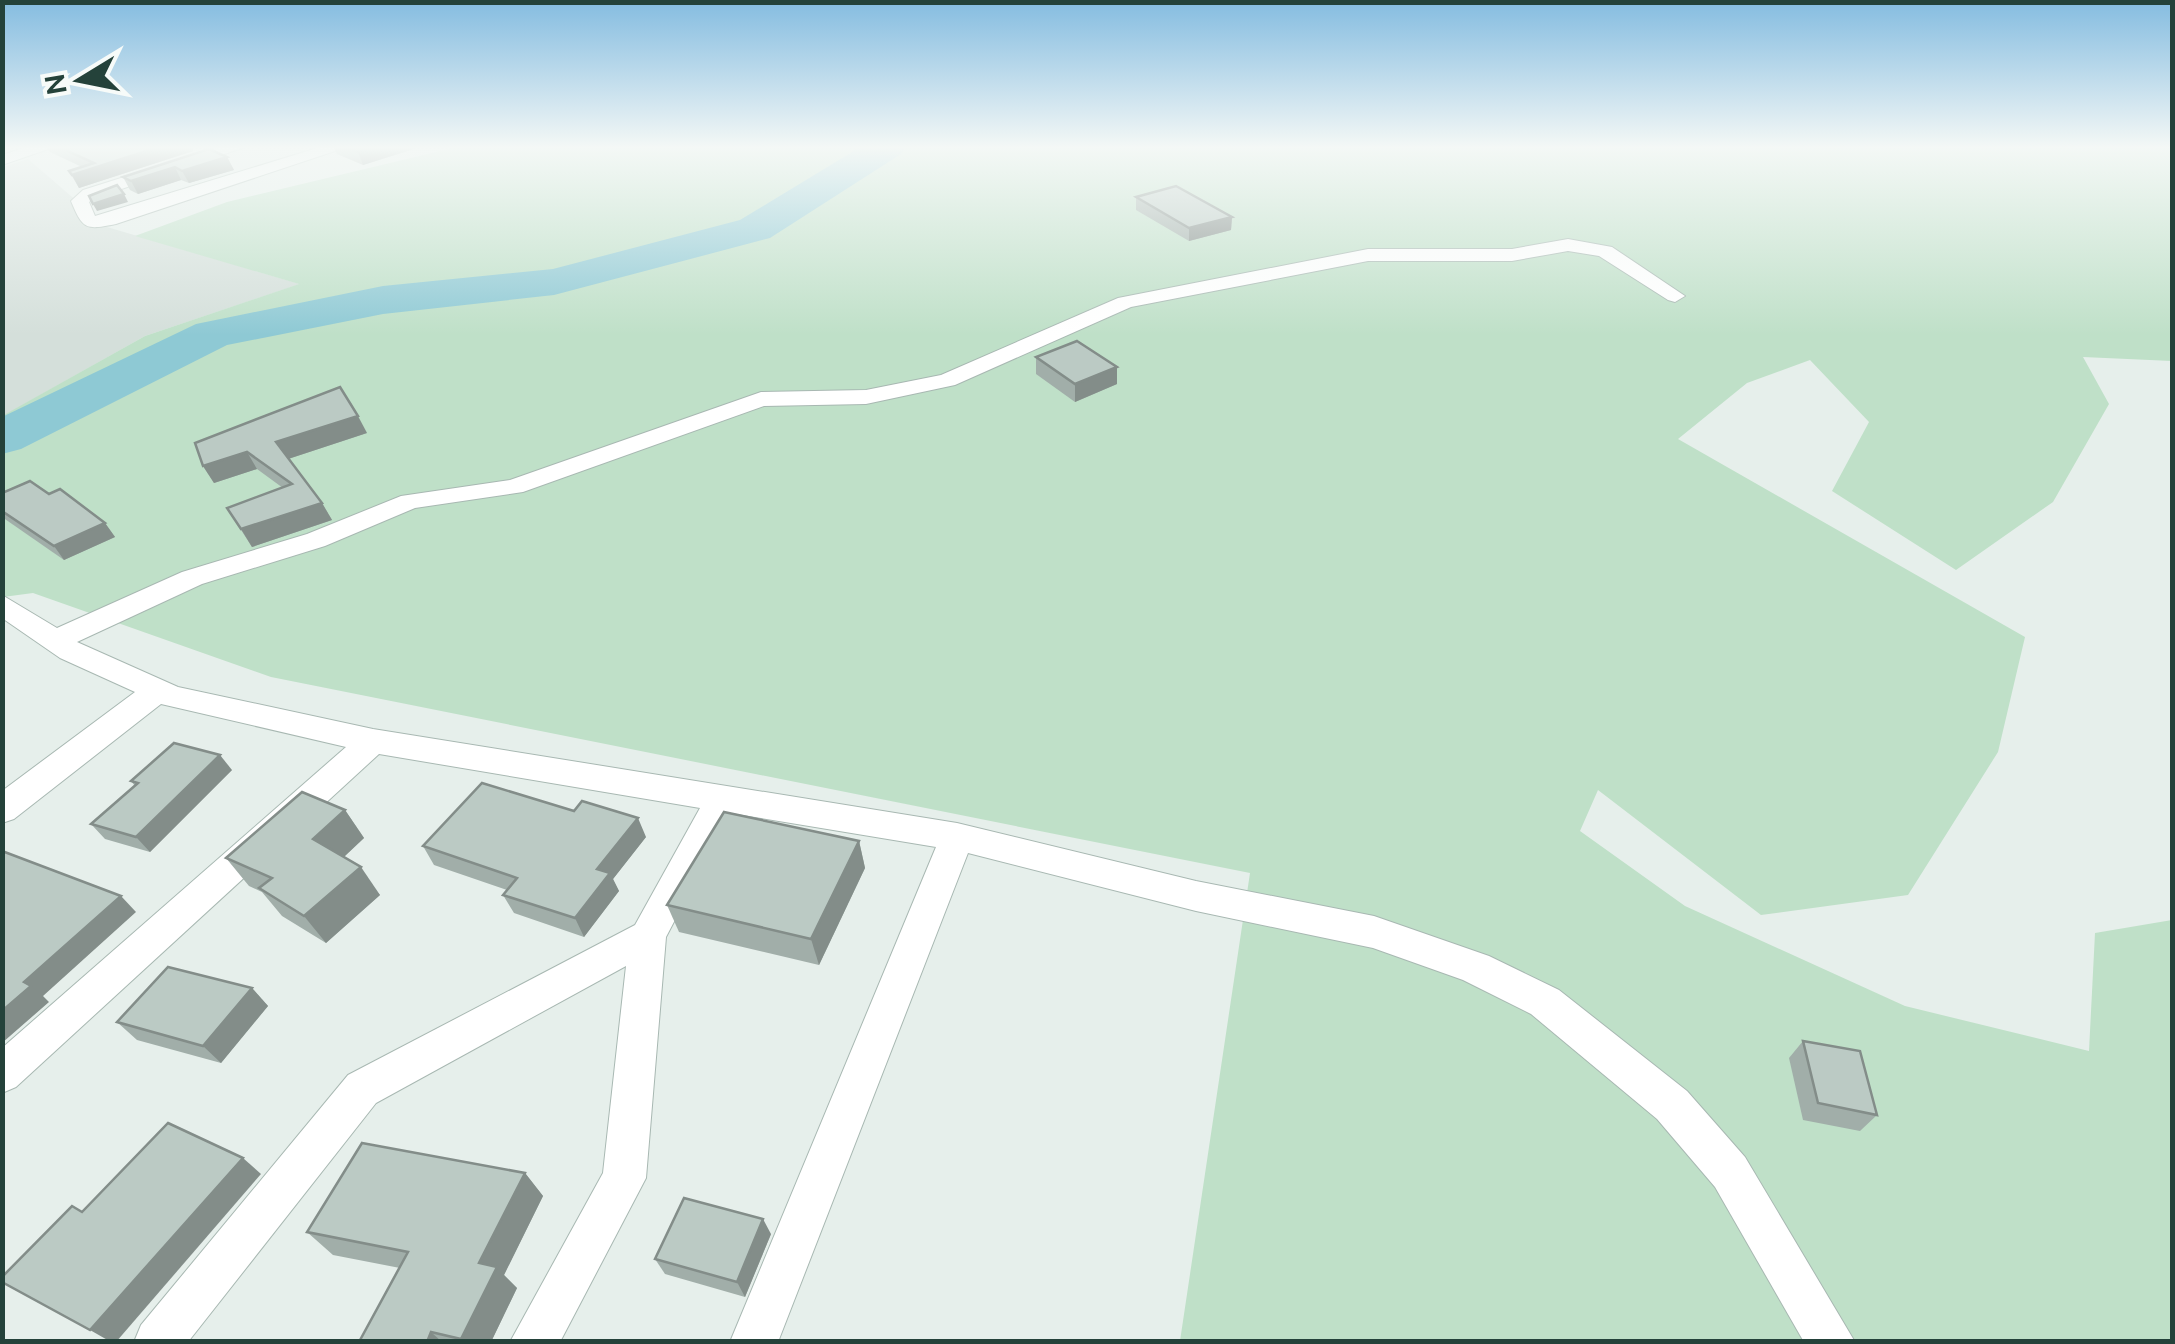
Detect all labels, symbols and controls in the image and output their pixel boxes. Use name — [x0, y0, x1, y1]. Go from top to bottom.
north arrow — [30, 30, 130, 130]
text: N — [38, 71, 72, 97]

